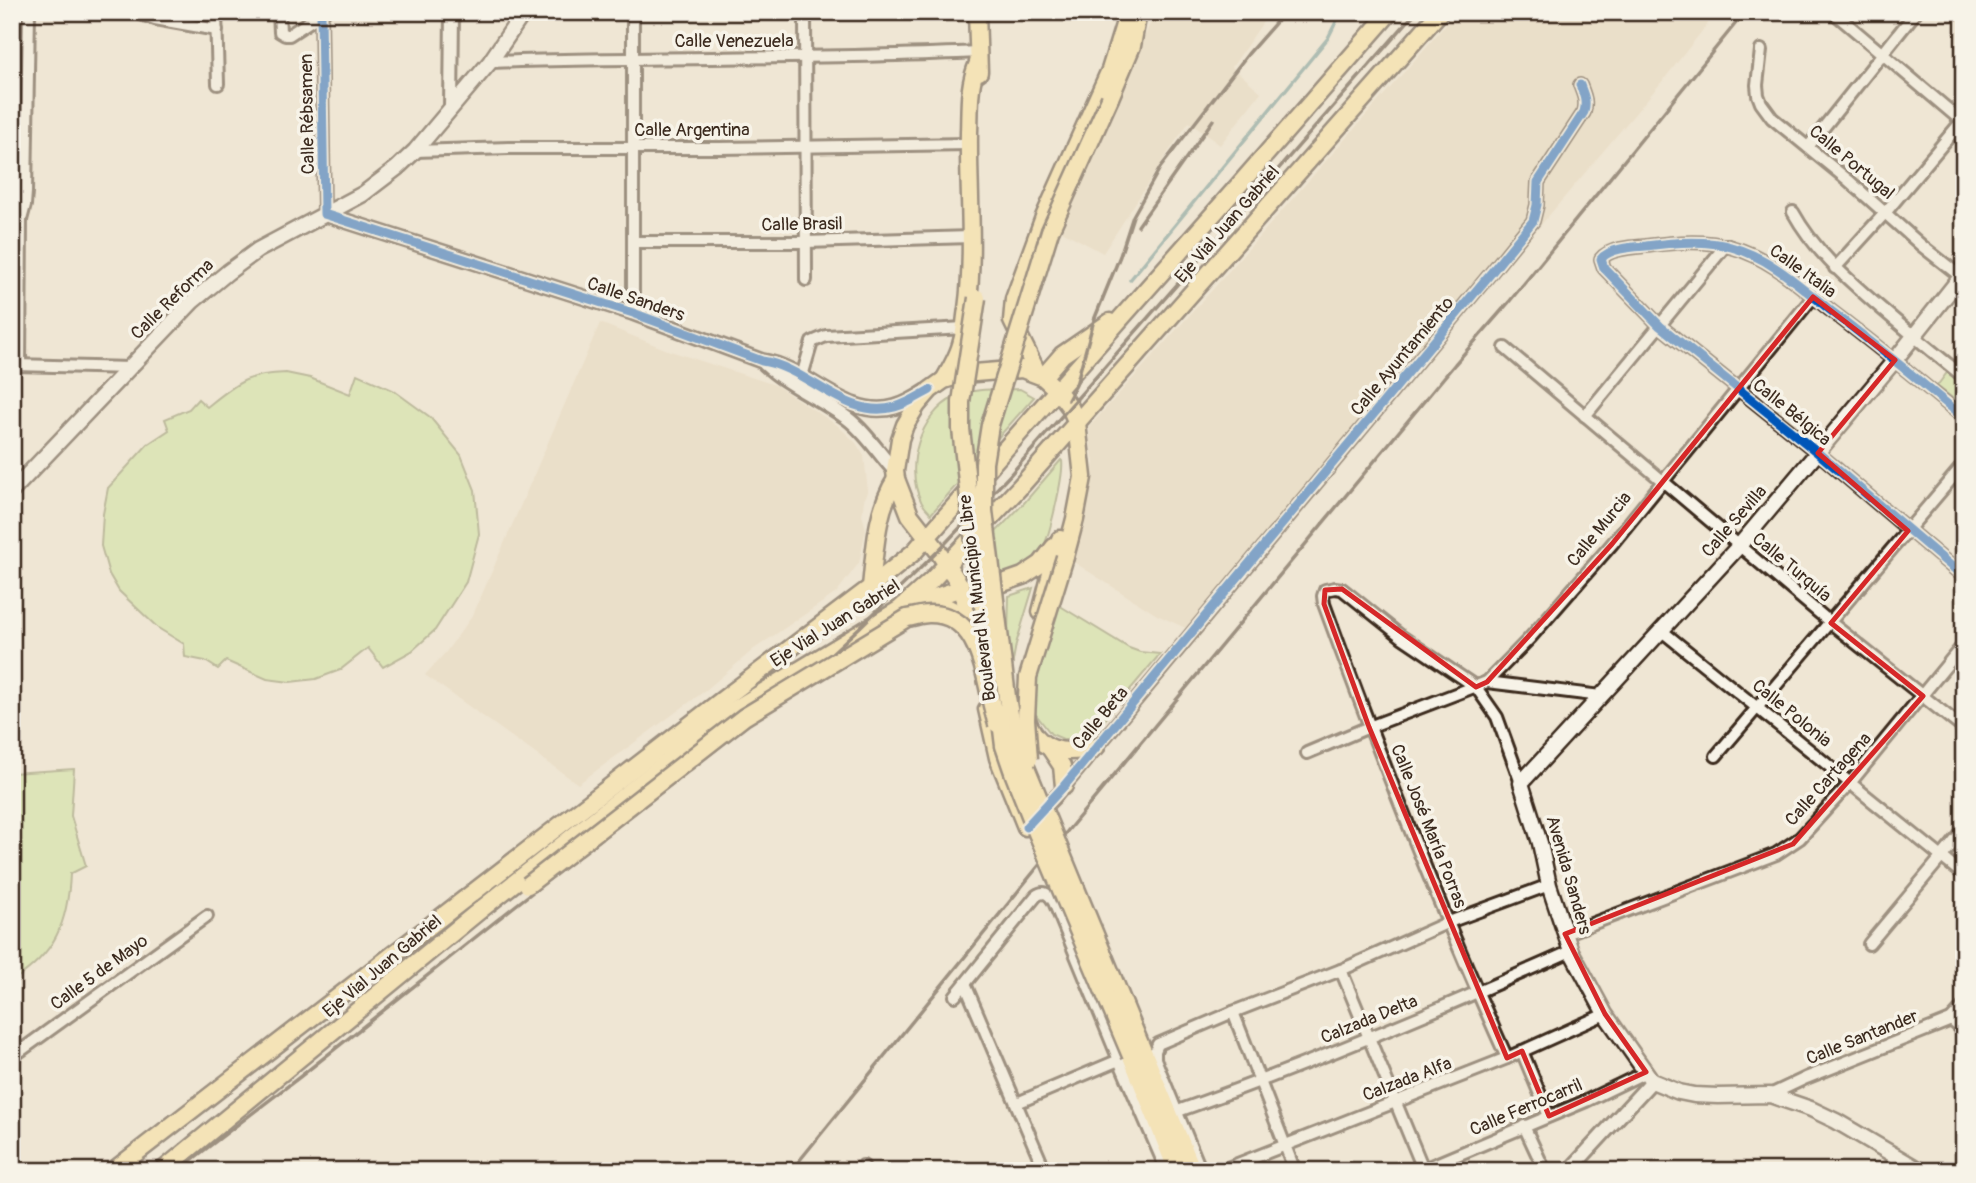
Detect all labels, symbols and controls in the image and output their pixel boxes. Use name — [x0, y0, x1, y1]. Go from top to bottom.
street label: Calle Venezuela — [674, 30, 794, 53]
street label: Calle Rébsamen — [295, 53, 320, 175]
street label: Calle Argentina — [634, 119, 750, 142]
street label: Calle Portugal — [1804, 120, 1899, 205]
street label: Eje Vial Juan Gabriel — [1170, 161, 1285, 288]
street label: Calle Brasil — [761, 212, 843, 237]
street label: Calle Italia — [1765, 239, 1841, 303]
street label: Calle Reforma — [126, 254, 219, 345]
street label: Calle Sanders — [584, 272, 688, 327]
street label: Calle Ayuntamiento — [1346, 292, 1459, 421]
street label: Calle Bélgica — [1748, 374, 1836, 451]
street label: Calle Sevilla — [1697, 480, 1772, 562]
street label: Calle Murcia — [1562, 487, 1637, 572]
street label: Boulevard N. Municipio Libre — [953, 493, 1002, 702]
street label: Calle Turquía — [1747, 528, 1836, 607]
street label: Eje Vial Juan Gabriel — [766, 574, 904, 672]
street label: Calle Polonia — [1747, 674, 1836, 753]
street label: Calle Beta — [1067, 682, 1133, 755]
street label: Calle Cartagena — [1780, 728, 1877, 831]
street label: Calle José María Porras — [1385, 741, 1472, 911]
street label: Avenida Sanders — [1541, 813, 1596, 937]
street label: Eje Vial Juan Gabriel — [318, 910, 447, 1023]
street label: Calle 5 de Mayo — [46, 929, 153, 1015]
street label: Calzada Delta — [1317, 990, 1421, 1049]
street label: Calle Santander — [1803, 1004, 1922, 1070]
street label: Calzada Alfa — [1359, 1052, 1455, 1107]
street label: Calle Ferrocarril — [1466, 1073, 1586, 1141]

